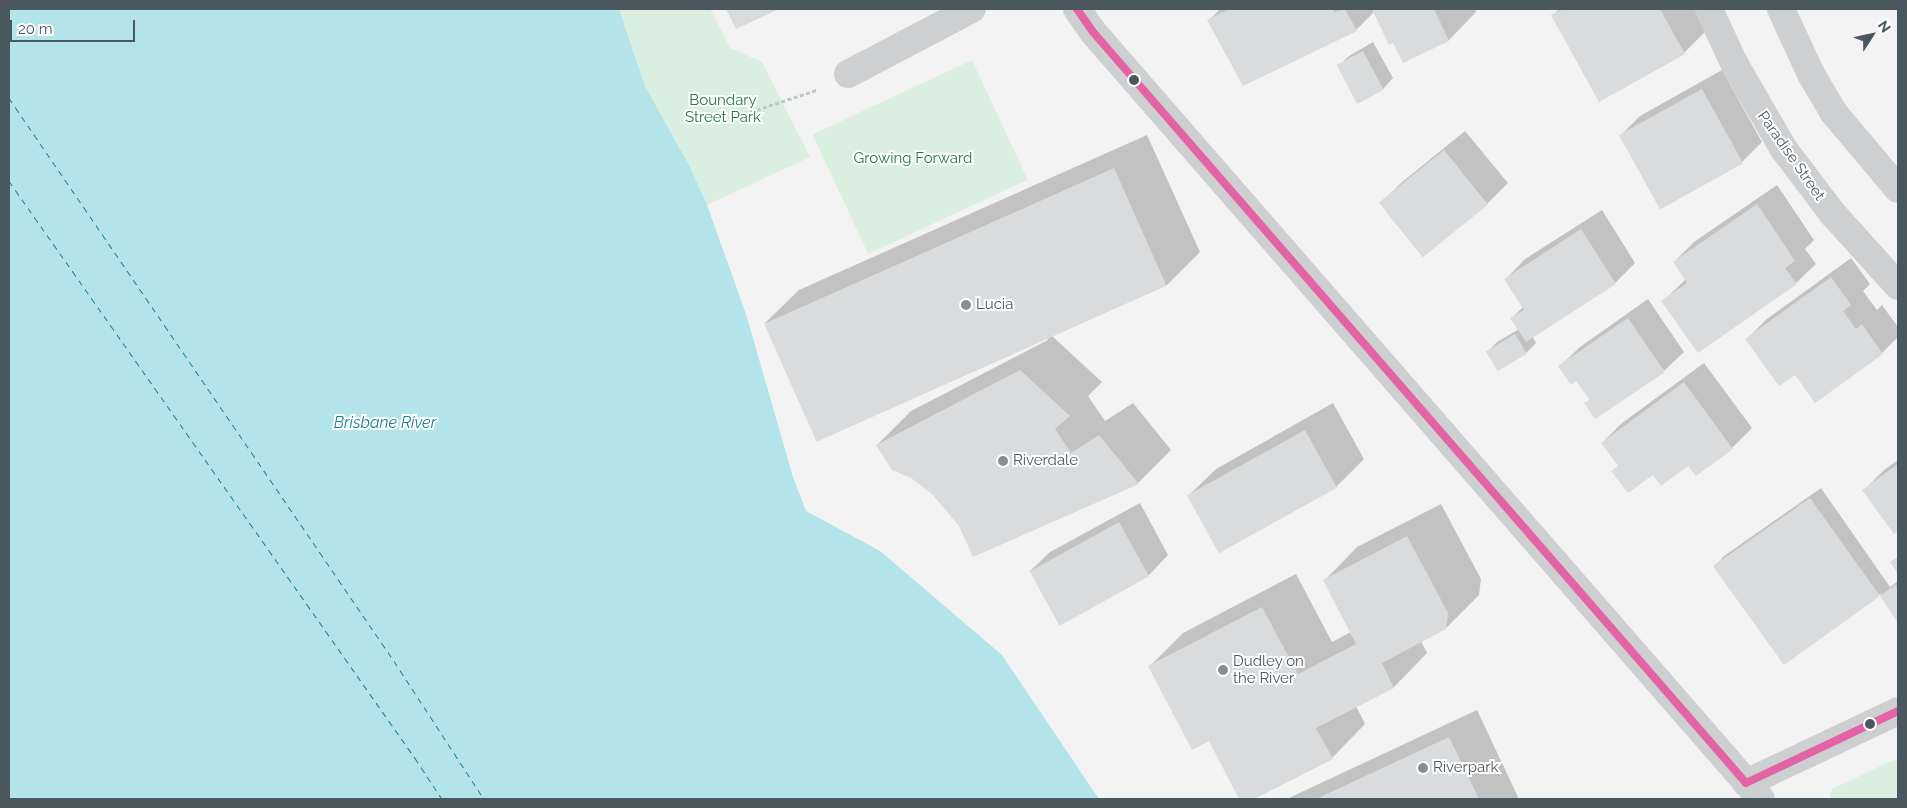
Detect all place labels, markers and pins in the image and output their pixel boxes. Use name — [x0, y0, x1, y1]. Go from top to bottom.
unlabelled marker — [1129, 75, 1139, 85]
place label: Lucia — [976, 296, 1013, 314]
marker: Lucia — [960, 299, 972, 311]
place label: Riverdale — [1013, 452, 1078, 470]
marker: Riverdale — [997, 455, 1009, 467]
place label: Dudley on the River — [1233, 652, 1304, 687]
marker: Dudley on the River — [1217, 664, 1229, 676]
unlabelled marker — [1865, 719, 1875, 729]
place label: Riverpark — [1433, 759, 1498, 777]
marker: Riverpark — [1417, 762, 1429, 774]

